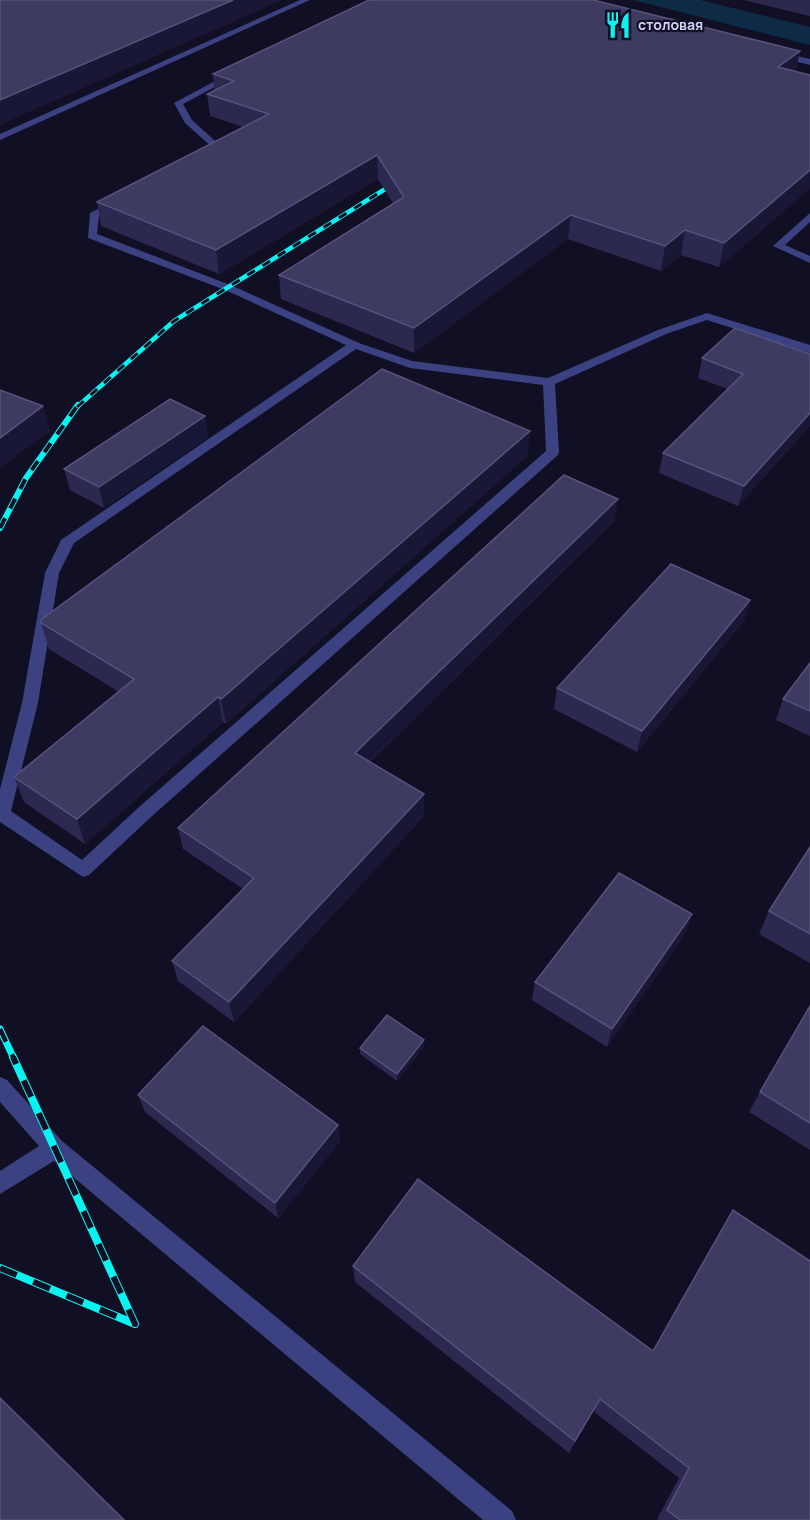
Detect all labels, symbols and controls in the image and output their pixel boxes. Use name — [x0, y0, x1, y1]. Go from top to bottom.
restaurant icon: столовая — [603, 10, 633, 40]
place label: столовая — [638, 15, 703, 34]

